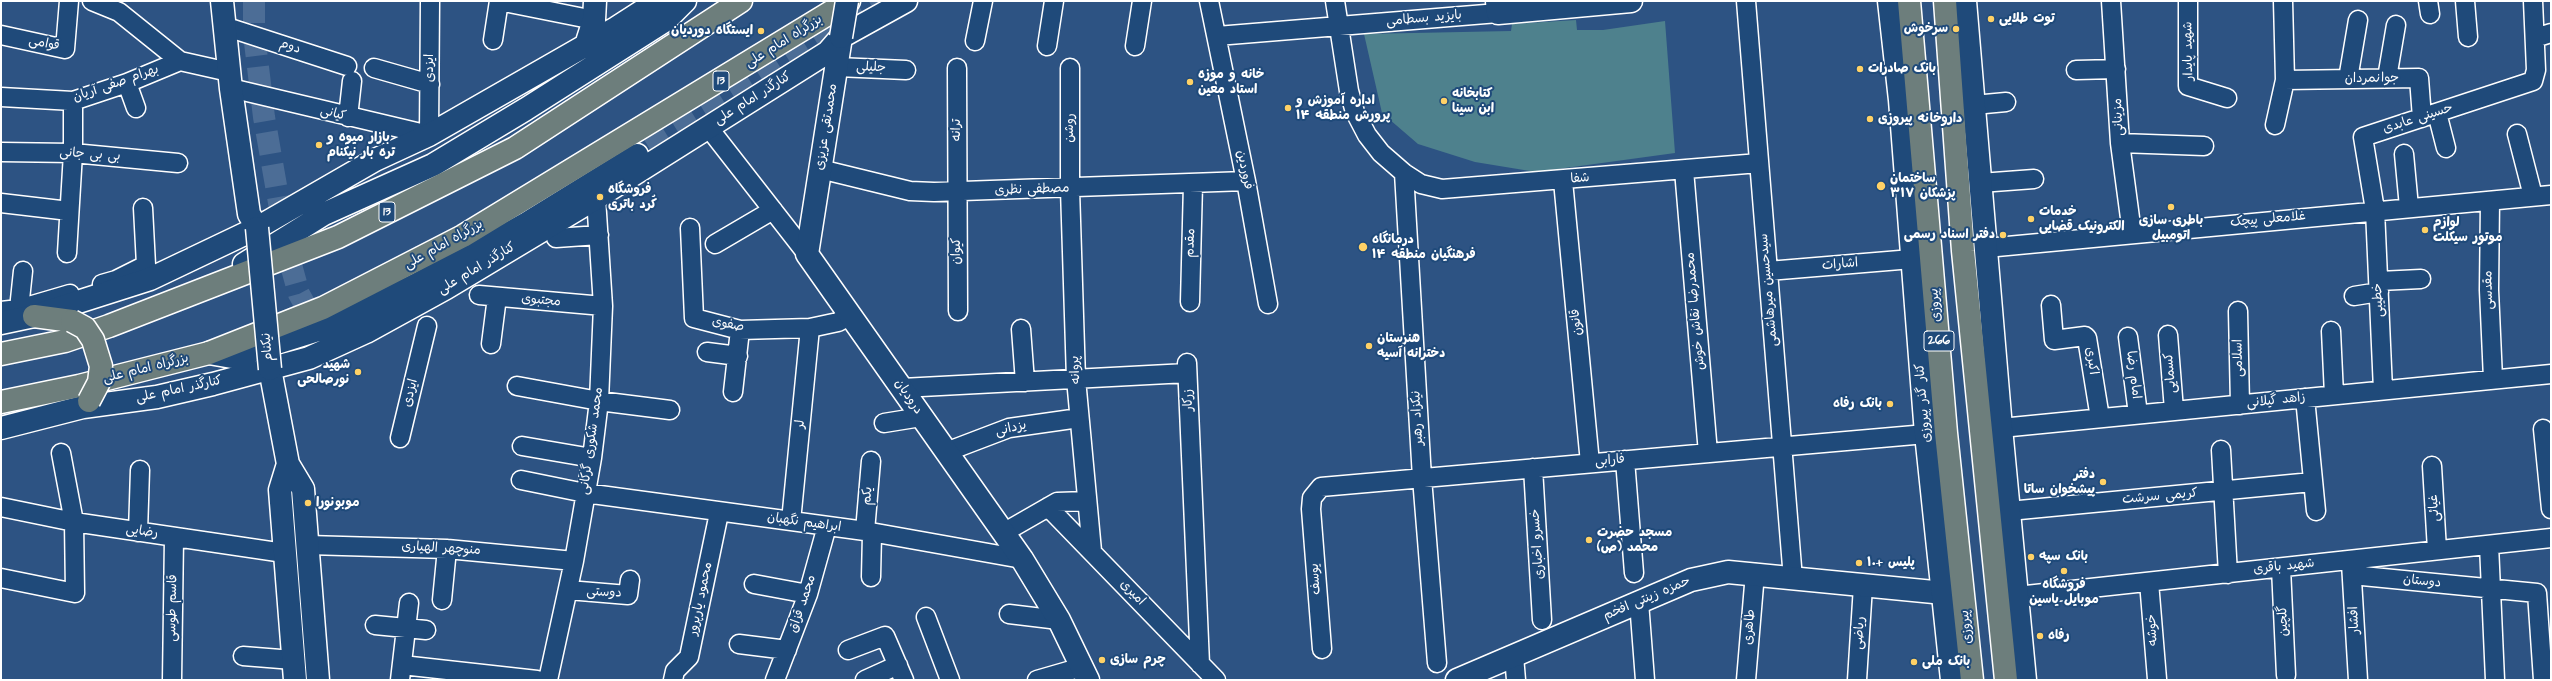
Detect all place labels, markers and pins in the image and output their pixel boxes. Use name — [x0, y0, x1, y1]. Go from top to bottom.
place label: توت طلایی — [1999, 11, 2055, 27]
marker: توت طلایی — [1986, 14, 1996, 24]
place label: سرخوش — [1904, 21, 1948, 37]
place label: ایستگاه دوردیان — [671, 23, 753, 39]
marker: سرخوش — [1951, 24, 1961, 34]
marker: ایستگاه دوردیان — [756, 26, 766, 36]
place label: بانک صادرات — [1868, 61, 1936, 77]
marker: بانک صادرات — [1855, 64, 1865, 74]
place label: خانه و موزه استاد معین — [1198, 67, 1264, 98]
marker: خانه و موزه استاد معین — [1185, 77, 1195, 87]
place label: کتابخانه ابن سینا — [1452, 86, 1494, 117]
place label: اداره آموزش و پرورش منطقه ۱۴ — [1296, 93, 1390, 124]
marker: کتابخانه ابن سینا — [1439, 96, 1449, 106]
marker: اداره آموزش و پرورش منطقه ۱۴ — [1283, 103, 1293, 113]
place label: داروخانه پیروزی — [1878, 111, 1962, 127]
marker: داروخانه پیروزی — [1865, 114, 1875, 124]
place label: بازار میوه و تره بار نیکنام — [327, 130, 395, 161]
marker: بازار میوه و تره بار نیکنام — [314, 140, 324, 150]
place label: ساختمان پزشکان ۳۱۷ — [1890, 171, 1956, 202]
marker: ساختمان پزشکان ۳۱۷ — [1875, 180, 1887, 192]
place label: فروشگاه کُرد باتری — [608, 182, 657, 213]
marker: فروشگاه کُرد باتری — [595, 192, 605, 202]
marker: باطری سازی اتومبیل — [2166, 202, 2176, 212]
place label: خدمات الکترونیک قضایی — [2039, 204, 2125, 235]
place label: باطری سازی اتومبیل — [2139, 213, 2203, 244]
marker: خدمات الکترونیک قضایی — [2026, 214, 2036, 224]
place label: لوازم موتور سیکلت — [2433, 215, 2502, 246]
marker: لوازم موتور سیکلت — [2420, 225, 2430, 235]
place label: دفتر اسناد رسمی — [1904, 227, 1995, 243]
marker: دفتر اسناد رسمی — [1998, 230, 2008, 240]
place label: درمانگاه فرهنگیان منطقه ۱۴ — [1372, 232, 1476, 263]
marker: درمانگاه فرهنگیان منطقه ۱۴ — [1357, 241, 1369, 253]
place label: هنرستان دخترانه آسیه — [1377, 331, 1445, 362]
marker: هنرستان دخترانه آسیه — [1364, 341, 1374, 351]
place label: شهید نورصالحی — [297, 357, 350, 388]
marker: شهید نورصالحی — [353, 367, 363, 377]
place label: بانک رفاه — [1833, 396, 1882, 412]
marker: بانک رفاه — [1885, 399, 1895, 409]
place label: دفتر پیشخوان ساتا — [2024, 467, 2095, 498]
marker: دفتر پیشخوان ساتا — [2098, 477, 2108, 487]
place label: موبونورا — [316, 495, 359, 511]
marker: موبونورا — [303, 498, 313, 508]
place label: مسجد حضرت محمد (ص) — [1597, 525, 1672, 556]
marker: مسجد حضرت محمد (ص) — [1584, 535, 1594, 545]
place label: بانک سپه — [2039, 549, 2088, 565]
marker: بانک سپه — [2026, 552, 2036, 562]
place label: پلیس +۱۰ — [1867, 555, 1915, 571]
marker: پلیس +۱۰ — [1854, 558, 1864, 568]
marker: فروشگاه موبایل یاسین — [2059, 566, 2069, 576]
place label: فروشگاه موبایل یاسین — [2029, 577, 2099, 608]
place label: رفاه — [2048, 628, 2070, 644]
marker: رفاه — [2035, 631, 2045, 641]
place label: چرم سازی — [1110, 652, 1166, 668]
place label: بانک ملی — [1922, 654, 1970, 670]
marker: چرم سازی — [1097, 655, 1107, 665]
marker: بانک ملی — [1909, 657, 1919, 667]

